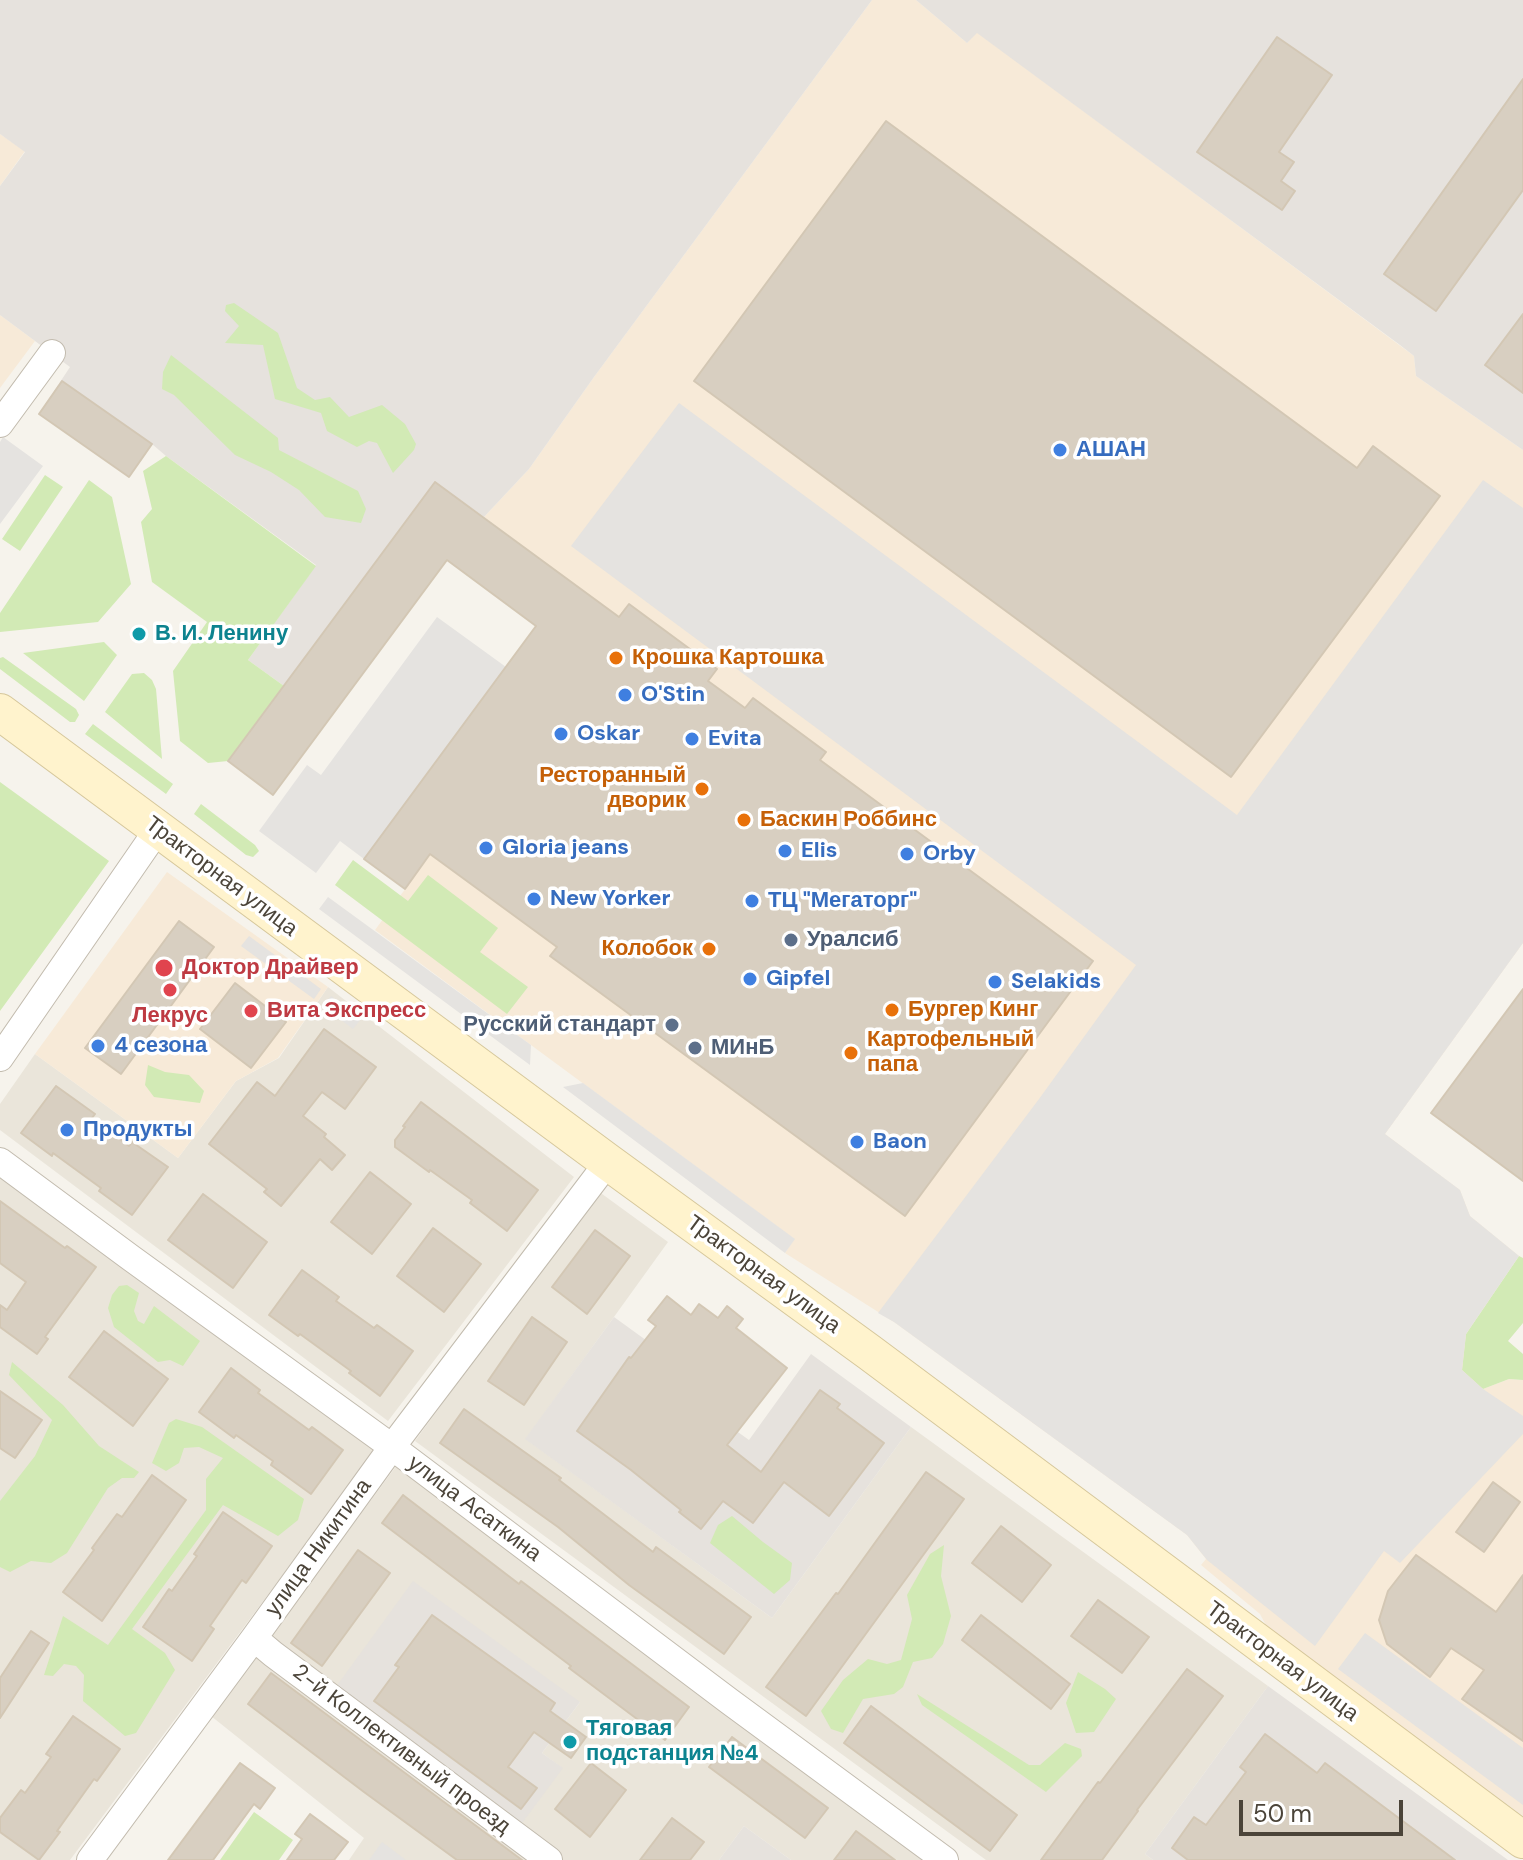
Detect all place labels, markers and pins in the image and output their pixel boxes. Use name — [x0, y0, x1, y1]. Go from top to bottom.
place label: АШАН — [1076, 437, 1146, 463]
marker: АШАН — [1051, 441, 1069, 459]
place label: В. И. Ленину — [155, 621, 288, 647]
marker: В. И. Ленину — [130, 625, 148, 643]
place label: Крошка Картошка — [632, 645, 824, 671]
marker: Крошка Картошка — [607, 649, 625, 667]
place label: O'Stin — [641, 682, 705, 708]
marker: O'Stin — [616, 686, 634, 704]
place label: Oskar — [577, 721, 640, 747]
marker: Oskar — [552, 725, 570, 743]
place label: Evita — [708, 726, 762, 752]
marker: Evita — [683, 730, 701, 748]
place label: Ресторанный дворик — [539, 763, 686, 814]
marker: Ресторанный дворик — [693, 780, 711, 798]
place label: Баскин Роббинс — [760, 807, 937, 833]
marker: Баскин Роббинс — [735, 811, 753, 829]
place label: Gloria jeans — [502, 835, 629, 861]
place label: Elis — [801, 838, 837, 864]
marker: Gloria jeans — [477, 839, 495, 857]
place label: Orby — [923, 841, 976, 867]
marker: Elis — [776, 842, 794, 860]
marker: Orby — [898, 845, 916, 863]
place label: New Yorker — [550, 886, 670, 912]
place label: ТЦ "Мегаторг" — [768, 888, 917, 914]
marker: New Yorker — [525, 890, 543, 908]
marker: ТЦ "Мегаторг" — [743, 892, 761, 910]
place label: Уралсиб — [807, 927, 899, 953]
marker: Уралсиб — [782, 931, 800, 949]
place label: Колобок — [602, 936, 693, 962]
marker: Колобок — [700, 940, 718, 958]
place label: Доктор Драйвер — [182, 955, 359, 981]
marker: Доктор Драйвер — [153, 957, 175, 979]
place label: Gipfel — [766, 966, 830, 992]
place label: Selakids — [1011, 969, 1101, 995]
marker: Gipfel — [741, 970, 759, 988]
marker: Selakids — [986, 973, 1004, 991]
marker: Лекрус — [161, 981, 179, 999]
place label: Бургер Кинг — [908, 997, 1038, 1023]
place label: Вита Экспресс — [267, 998, 426, 1024]
marker: Бургер Кинг — [883, 1001, 901, 1019]
marker: Вита Экспресс — [242, 1002, 260, 1020]
place label: Лекрус — [132, 1003, 208, 1029]
place label: Русский стандарт — [463, 1012, 656, 1038]
marker: Русский стандарт — [663, 1016, 681, 1034]
place label: Картофельный папа — [867, 1027, 1034, 1078]
place label: 4 сезона — [114, 1033, 207, 1059]
place label: МИнБ — [711, 1035, 774, 1061]
marker: 4 сезона — [89, 1037, 107, 1055]
marker: МИнБ — [686, 1039, 704, 1057]
marker: Картофельный папа — [842, 1044, 860, 1062]
place label: Продукты — [83, 1117, 192, 1143]
marker: Продукты — [58, 1121, 76, 1139]
place label: Baon — [873, 1129, 927, 1155]
marker: Baon — [848, 1133, 866, 1151]
place label: Тяговая подстанция №4 — [586, 1716, 759, 1768]
marker: Тяговая подстанция №4 — [561, 1733, 579, 1751]

